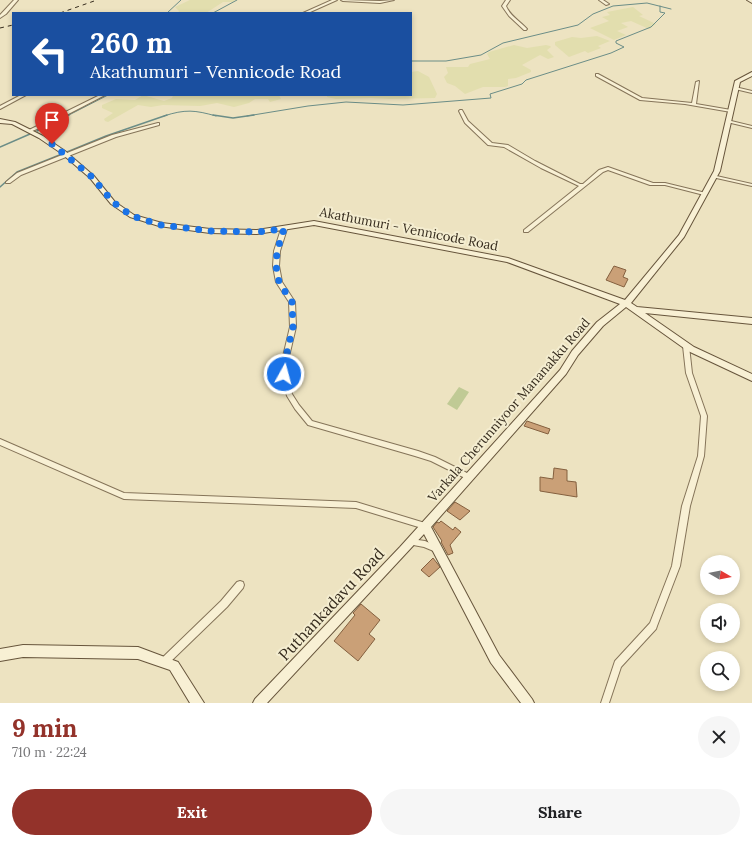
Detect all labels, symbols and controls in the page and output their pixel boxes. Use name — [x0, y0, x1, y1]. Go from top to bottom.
text: 260 m — [90, 25, 172, 61]
icon: left — [24, 28, 76, 80]
text: Akathumuri - Vennicode Road — [90, 60, 341, 83]
pin — [35, 103, 69, 144]
icon: arrive — [41, 109, 63, 131]
street label: Akathumuri - Vennicode Road — [317, 203, 500, 255]
street label: Varkala Cherunniyoor Mananakku Road — [424, 314, 594, 506]
position arrow — [263, 353, 305, 395]
street label: Puthankadavu Road — [274, 543, 389, 664]
north arrow — [700, 555, 740, 595]
map controls — [700, 555, 740, 691]
button: sound — [700, 603, 740, 643]
button: search — [700, 651, 740, 691]
text: 9 min — [12, 713, 77, 744]
button: close — [698, 716, 740, 758]
text: 710 m · 22:24 — [12, 744, 87, 761]
button: Exit — [12, 789, 372, 835]
button: Share — [380, 789, 740, 835]

